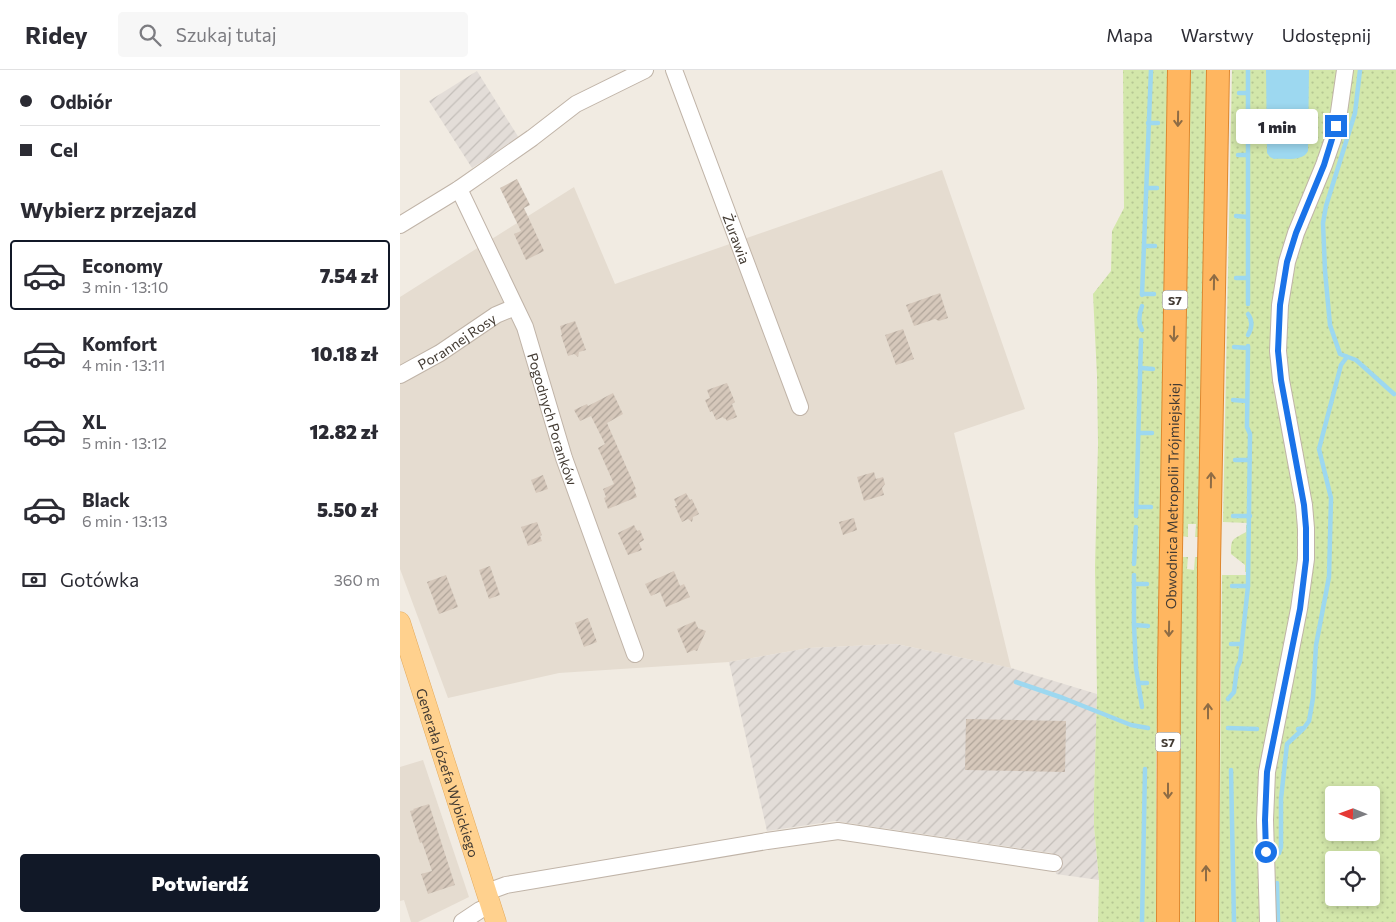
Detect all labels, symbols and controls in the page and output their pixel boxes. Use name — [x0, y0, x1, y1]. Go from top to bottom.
search box — [118, 12, 468, 57]
text: Ridey — [25, 20, 88, 49]
icon: search — [136, 21, 164, 49]
text: Szukaj tutaj — [176, 23, 277, 46]
text: Mapa — [1106, 24, 1153, 46]
text: Warstwy — [1181, 24, 1254, 46]
text: Udostępnij — [1282, 24, 1371, 46]
text: Odbiór — [50, 90, 112, 113]
callout: 1 min — [1236, 108, 1318, 144]
one-way arrow — [1173, 110, 1183, 126]
route end — [1325, 115, 1347, 137]
text: 1 min — [1258, 117, 1296, 136]
text: Cel — [50, 138, 78, 161]
text: Wybierz przejazd — [20, 196, 197, 223]
street label: Żurawia — [720, 211, 754, 266]
icon: car — [22, 253, 67, 298]
text: Economy — [82, 254, 163, 277]
text: 7.54 zł — [320, 264, 378, 287]
one-way arrow — [1209, 275, 1219, 291]
text: 3 min · 13:10 — [82, 277, 168, 296]
road number: S7 — [1162, 290, 1188, 310]
street label: Porannej Rosy — [414, 309, 499, 372]
one-way arrow — [1169, 325, 1179, 341]
icon: car — [22, 331, 67, 376]
text: Komfort — [82, 332, 157, 355]
text: 10.18 zł — [311, 342, 378, 365]
street label: Pogodnych Poranków — [525, 351, 582, 487]
text: 4 min · 13:11 — [82, 355, 165, 374]
street label: Obwodnica Metropolii Trójmiejskiej — [1162, 383, 1182, 609]
icon: car — [22, 409, 67, 454]
text: XL — [82, 410, 107, 433]
text: 12.82 zł — [309, 420, 378, 443]
text: 5 min · 13:12 — [82, 433, 167, 452]
one-way arrow — [1206, 472, 1215, 488]
icon: car — [22, 487, 67, 532]
text: Black — [82, 488, 130, 511]
text: 5.50 zł — [317, 498, 378, 521]
text: 6 min · 13:13 — [82, 511, 168, 530]
icon: cash — [20, 566, 48, 594]
text: Gotówka — [60, 568, 139, 591]
text: 360 m — [334, 570, 380, 589]
one-way arrow — [1164, 620, 1174, 637]
street label: Generała Józefa Wybickiego — [413, 686, 483, 859]
one-way arrow — [1203, 703, 1213, 720]
road number: S7 — [1156, 732, 1180, 752]
one-way arrow — [1163, 783, 1173, 799]
north arrow — [1325, 786, 1380, 841]
map controls — [1325, 786, 1380, 906]
route start — [1255, 841, 1277, 863]
button: locate — [1325, 851, 1380, 906]
button: Potwierdź — [20, 854, 380, 912]
one-way arrow — [1202, 866, 1211, 882]

